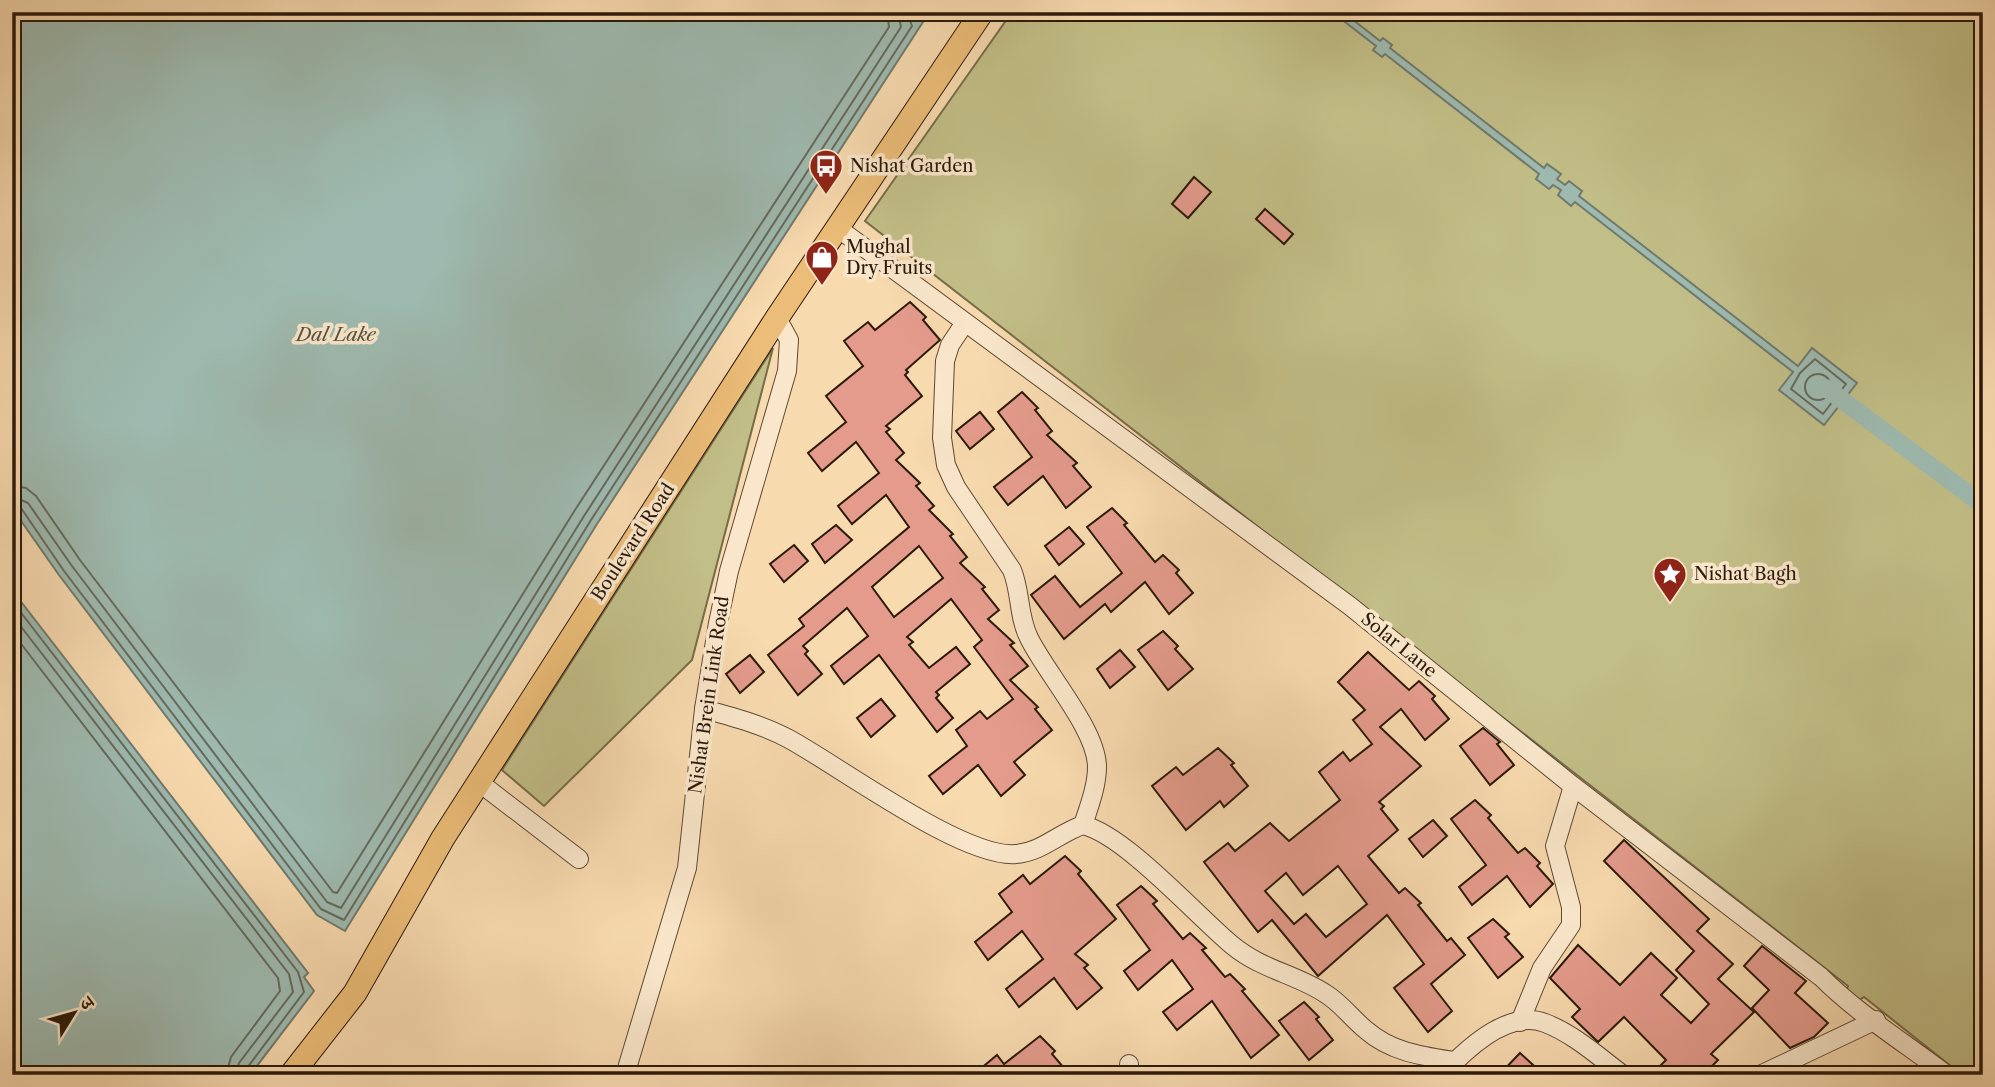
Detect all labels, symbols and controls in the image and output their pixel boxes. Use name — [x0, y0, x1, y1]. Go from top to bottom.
bus stop icon: Nishat Garden — [807, 147, 845, 196]
place label: Nishat Garden — [850, 155, 974, 177]
place label: Mughal Dry Fruits — [846, 236, 932, 279]
shop icon: Mughal Dry Fruits — [803, 238, 841, 287]
water label: Dal Lake — [294, 323, 377, 346]
street label: Boulevard Road — [587, 479, 679, 605]
place icon: Nishat Bagh — [1651, 555, 1689, 604]
place label: Nishat Bagh — [1694, 563, 1797, 585]
street label: Nishat Brein Link Road — [684, 595, 734, 795]
street label: Solar Lane — [1357, 608, 1441, 682]
north arrow — [38, 978, 108, 1048]
text: उ — [74, 991, 100, 1015]

